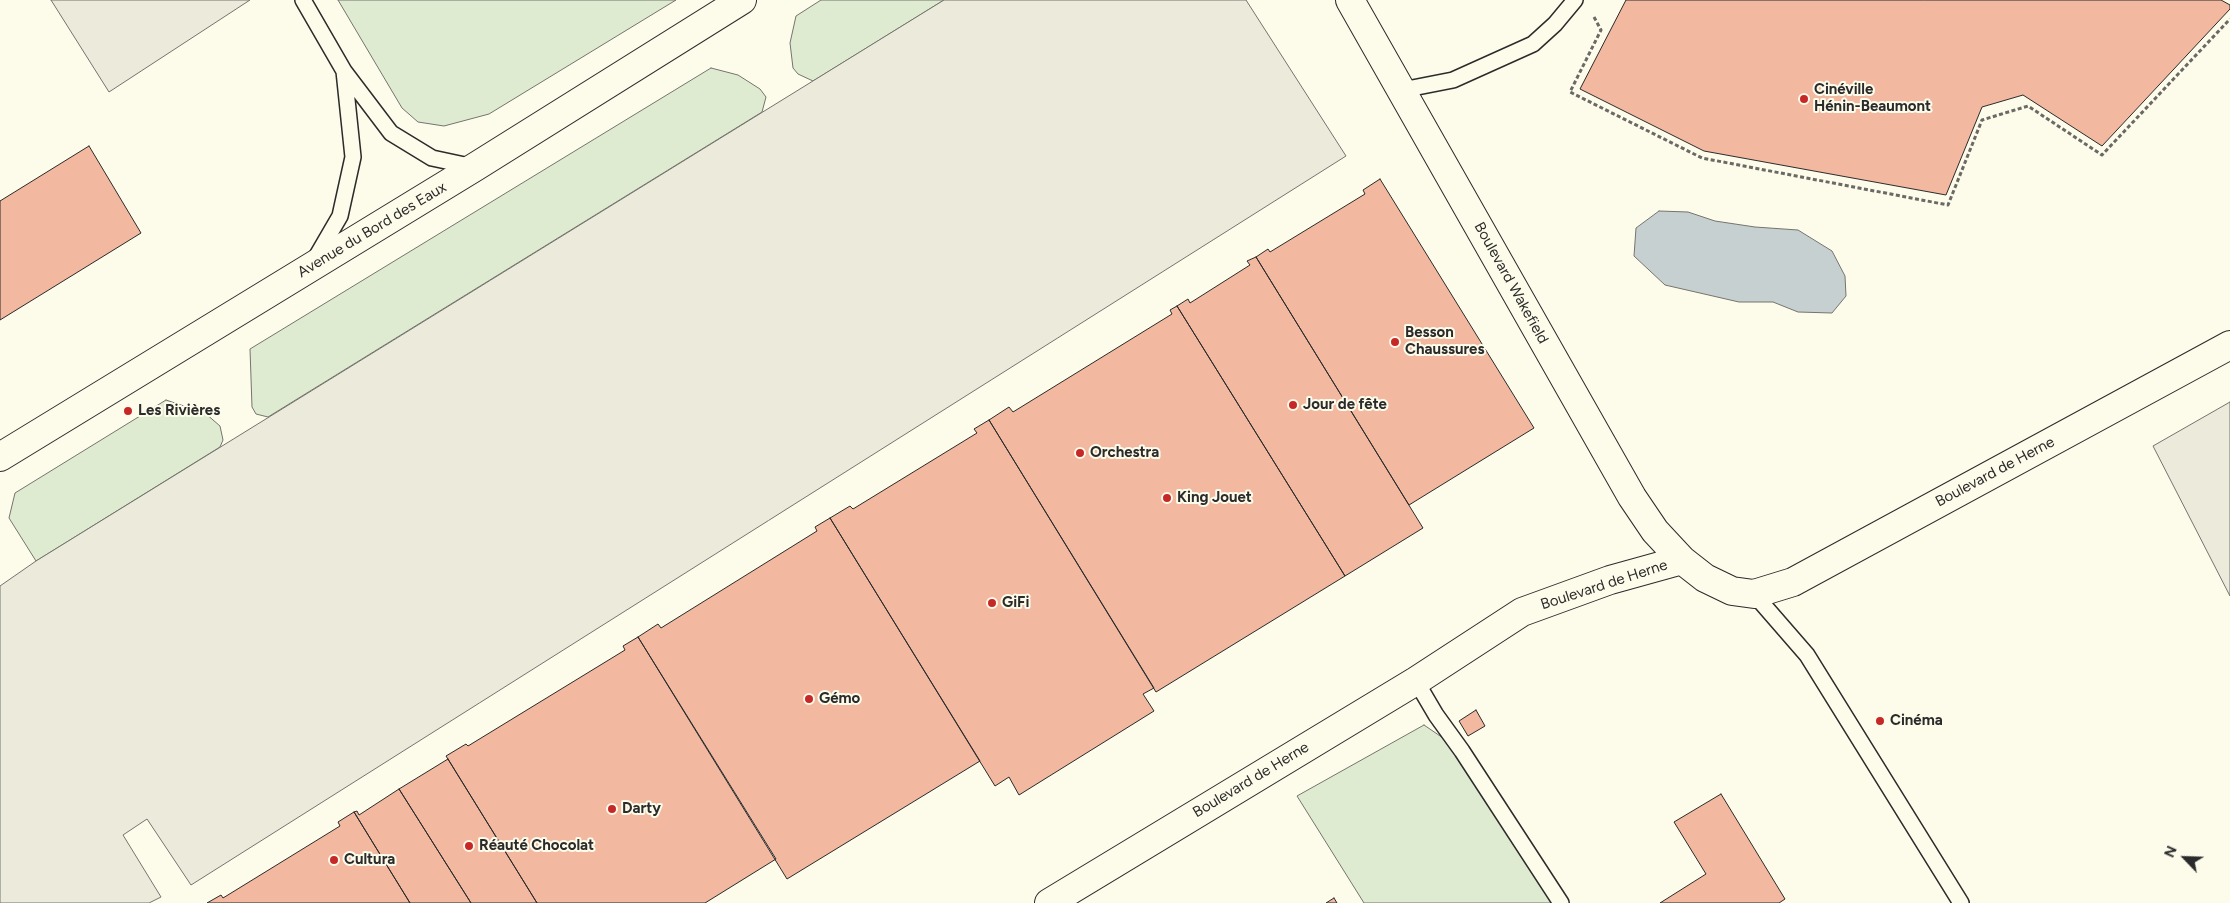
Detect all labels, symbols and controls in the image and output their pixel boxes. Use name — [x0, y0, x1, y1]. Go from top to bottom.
place label: Cinéville Hénin-Beaumont — [1814, 81, 1931, 116]
marker: Cinéville Hénin-Beaumont — [1798, 93, 1810, 105]
street label: Avenue du Bord des Eaux — [294, 178, 450, 282]
street label: Boulevard Wakefield — [1470, 219, 1552, 347]
place label: Besson Chaussures — [1405, 324, 1484, 359]
marker: Besson Chaussures — [1389, 336, 1401, 348]
place label: Jour de fête — [1303, 396, 1387, 414]
marker: Jour de fête — [1287, 399, 1299, 411]
place label: Les Rivières — [138, 402, 220, 420]
marker: Les Rivières — [122, 405, 134, 417]
street label: Boulevard de Herne — [1932, 433, 2058, 511]
place label: Orchestra — [1090, 444, 1159, 462]
marker: Orchestra — [1074, 447, 1086, 459]
place label: King Jouet — [1177, 489, 1252, 507]
marker: King Jouet — [1161, 492, 1173, 504]
street label: Boulevard de Herne — [1538, 556, 1670, 614]
place label: GiFi — [1002, 594, 1029, 612]
marker: GiFi — [986, 597, 998, 609]
place label: Gémo — [819, 690, 860, 708]
marker: Gémo — [803, 693, 815, 705]
place label: Cinéma — [1890, 712, 1943, 730]
marker: Cinéma — [1874, 715, 1886, 727]
street label: Boulevard de Herne — [1190, 738, 1312, 822]
place label: Darty — [622, 800, 661, 818]
marker: Darty — [606, 803, 618, 815]
north arrow — [2160, 833, 2210, 883]
place label: Réauté Chocolat — [479, 837, 594, 855]
marker: Réauté Chocolat — [463, 840, 475, 852]
text: N — [2161, 843, 2181, 860]
place label: Cultura — [344, 851, 395, 869]
marker: Cultura — [328, 854, 340, 866]

